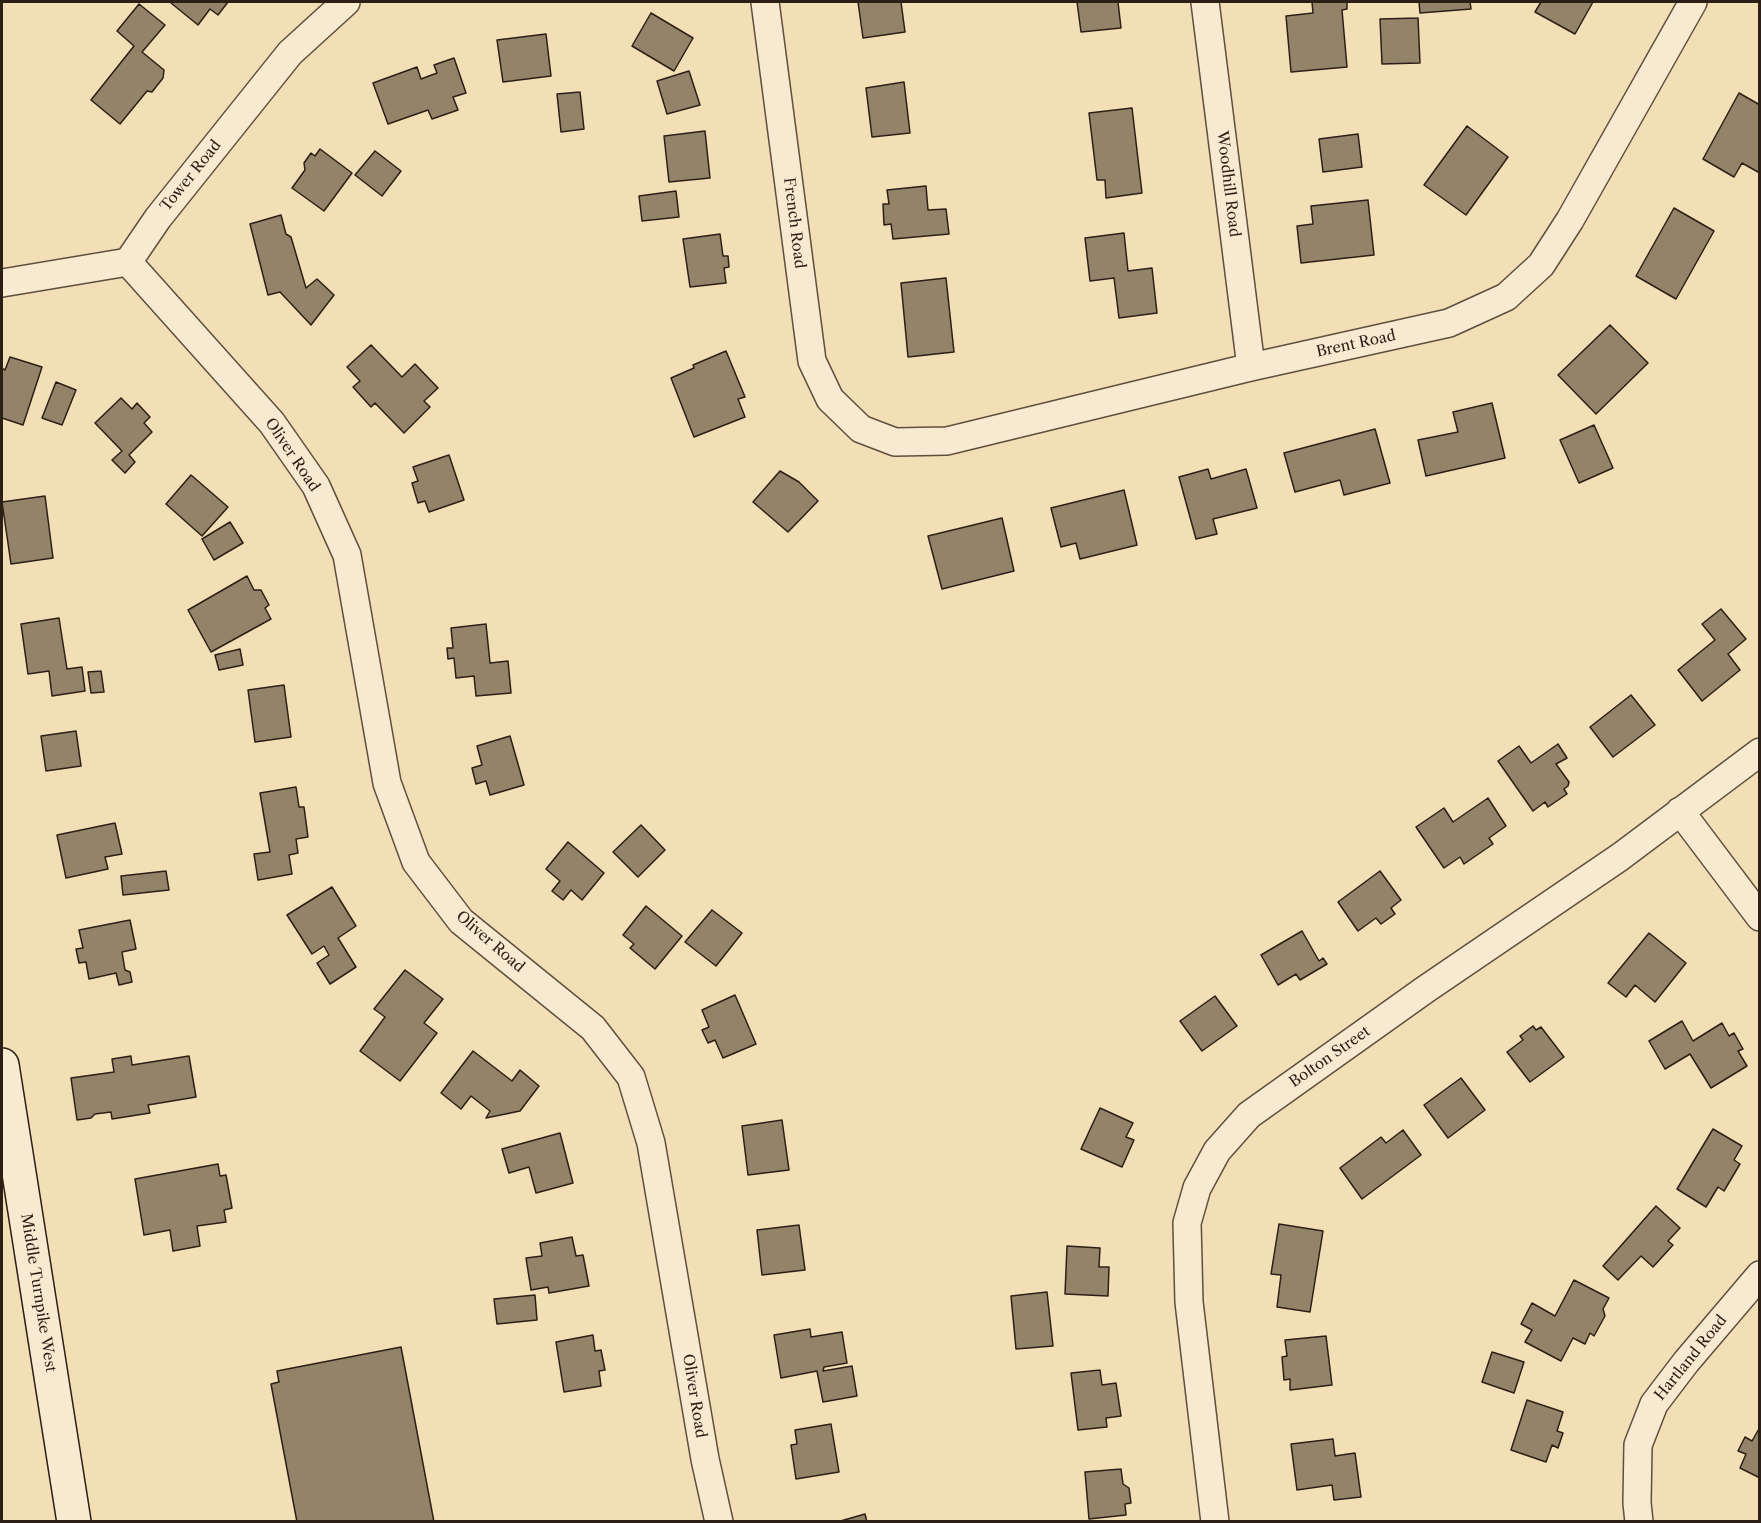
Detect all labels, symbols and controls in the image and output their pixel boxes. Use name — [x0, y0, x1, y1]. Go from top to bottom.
street label: Woodhill Road — [1213, 130, 1243, 238]
street label: Tower Road — [157, 137, 225, 215]
street label: French Road — [779, 176, 809, 270]
street label: Brent Road — [1315, 327, 1397, 361]
street label: Oliver Road — [261, 415, 323, 495]
street label: Oliver Road — [452, 907, 528, 977]
street label: Bolton Street — [1286, 1023, 1374, 1091]
street label: Middle Turnpike West — [17, 1213, 59, 1373]
street label: Hartland Road — [1651, 1312, 1731, 1404]
street label: Oliver Road — [678, 1353, 710, 1439]

